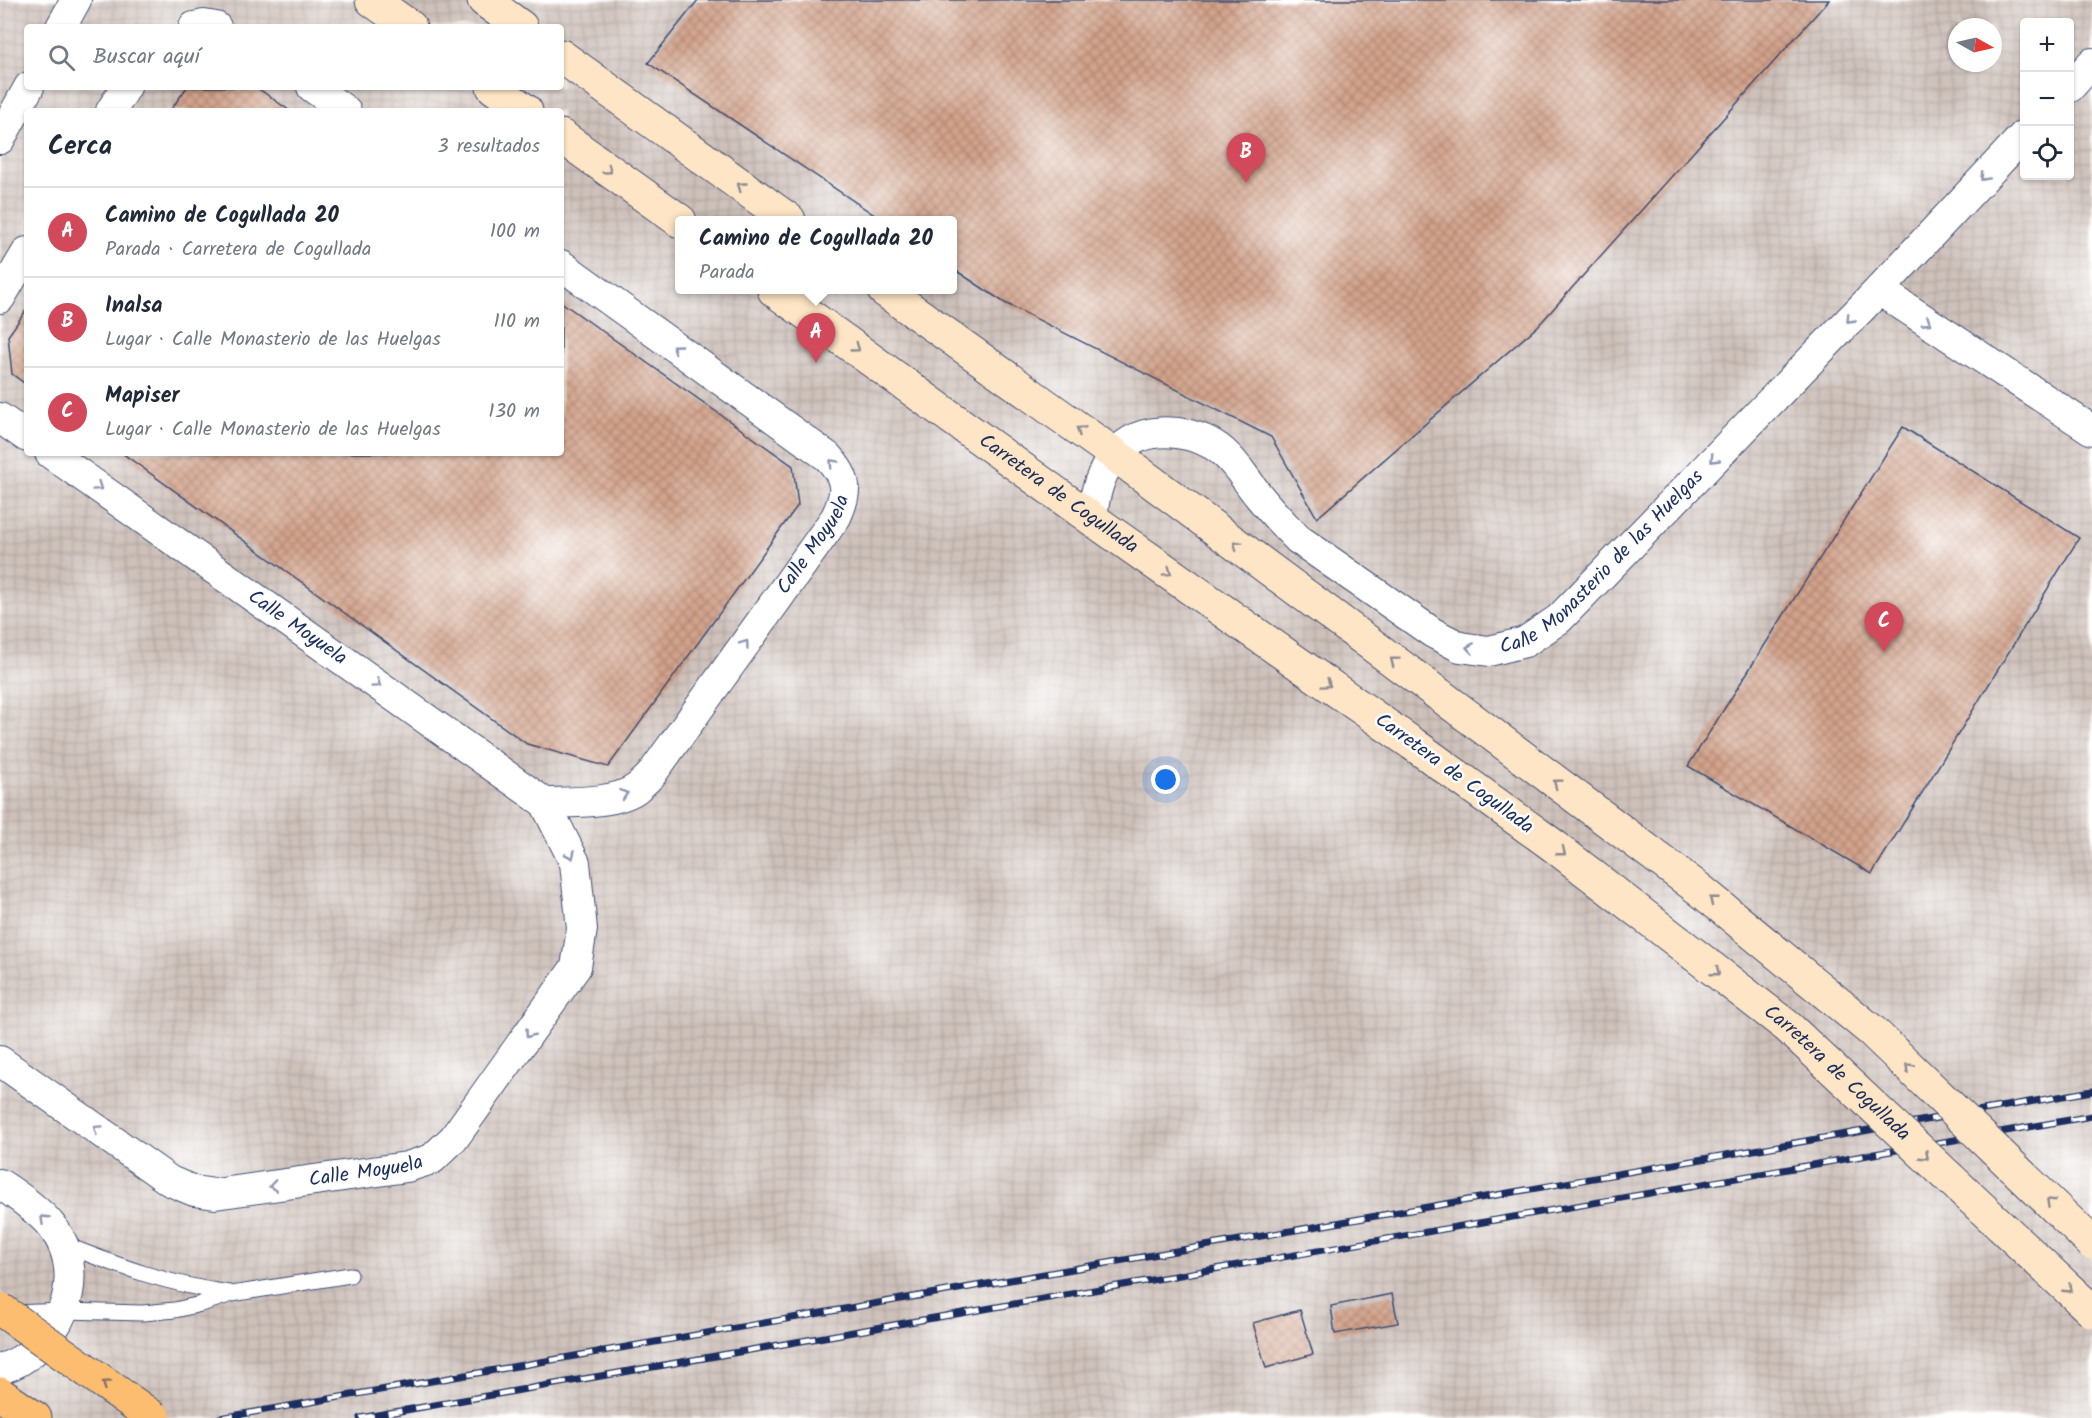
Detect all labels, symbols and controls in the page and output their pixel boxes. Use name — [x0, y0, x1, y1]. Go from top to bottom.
north arrow — [1948, 18, 2002, 72]
map controls — [2020, 18, 2074, 180]
button: + — [2020, 18, 2074, 72]
search box — [24, 24, 564, 90]
text: Buscar aquí — [93, 40, 200, 75]
icon: search — [45, 41, 78, 74]
button: − — [2020, 72, 2074, 126]
text: Cerca — [48, 126, 112, 168]
button: locate — [2020, 126, 2074, 180]
text: 3 resultados — [437, 131, 540, 163]
pin: B — [1226, 134, 1266, 183]
one-way arrow — [602, 163, 613, 174]
one-way arrow — [1981, 170, 1992, 181]
one-way arrow — [737, 182, 748, 193]
text: Camino de Cogullada 20 — [105, 199, 339, 234]
text: A — [61, 216, 74, 248]
text: 100 m — [490, 216, 540, 248]
popup — [675, 216, 957, 294]
text: Camino de Cogullada 20 — [699, 222, 933, 257]
text: Parada · Carretera de Cogullada — [105, 234, 371, 266]
text: Parada — [699, 257, 755, 289]
text: Inalsa — [105, 289, 163, 324]
text: B — [61, 306, 74, 338]
text: 110 m — [494, 306, 540, 338]
one-way arrow — [1846, 312, 1857, 322]
pin: A — [796, 314, 836, 363]
one-way arrow — [1920, 315, 1931, 326]
text: Lugar · Calle Monasterio de las Huelgas — [105, 324, 441, 356]
one-way arrow — [849, 341, 860, 352]
one-way arrow — [671, 344, 682, 355]
text: Mapiser — [105, 379, 179, 414]
text: C — [61, 396, 74, 428]
text: 130 m — [488, 396, 540, 428]
text: Lugar · Calle Monasterio de las Huelgas — [105, 414, 441, 446]
street label: Carretera de Cogullada — [972, 426, 1145, 563]
one-way arrow — [1075, 427, 1086, 438]
one-way arrow — [1711, 451, 1722, 462]
one-way arrow — [829, 459, 840, 469]
street label: Calle Monasterio de las Huelgas — [1496, 462, 1712, 664]
one-way arrow — [91, 480, 102, 491]
street label: Calle Moyuela — [769, 491, 859, 602]
one-way arrow — [1233, 541, 1244, 552]
one-way arrow — [1161, 565, 1172, 576]
street label: Calle Moyuela — [241, 582, 353, 674]
pin: C — [1864, 602, 1904, 652]
one-way arrow — [738, 640, 749, 651]
one-way arrow — [1465, 642, 1475, 655]
one-way arrow — [1390, 657, 1401, 668]
one-way arrow — [370, 677, 381, 688]
one-way arrow — [1321, 677, 1332, 688]
street label: Carretera de Cogullada — [1368, 705, 1540, 843]
your location — [1151, 765, 1180, 794]
one-way arrow — [1553, 779, 1564, 790]
one-way arrow — [618, 788, 628, 801]
one-way arrow — [1555, 845, 1566, 856]
one-way arrow — [564, 849, 576, 860]
one-way arrow — [1709, 896, 1720, 907]
one-way arrow — [1709, 964, 1720, 975]
street label: Carretera de Cogullada — [1756, 997, 1917, 1149]
one-way arrow — [525, 1027, 536, 1038]
one-way arrow — [1906, 1063, 1916, 1074]
one-way arrow — [92, 1125, 103, 1136]
street label: Calle Moyuela — [307, 1147, 428, 1197]
one-way arrow — [1919, 1149, 1929, 1160]
one-way arrow — [268, 1179, 277, 1191]
one-way arrow — [2046, 1199, 2057, 1210]
one-way arrow — [40, 1215, 50, 1226]
one-way arrow — [2061, 1282, 2072, 1293]
one-way arrow — [101, 1380, 112, 1391]

